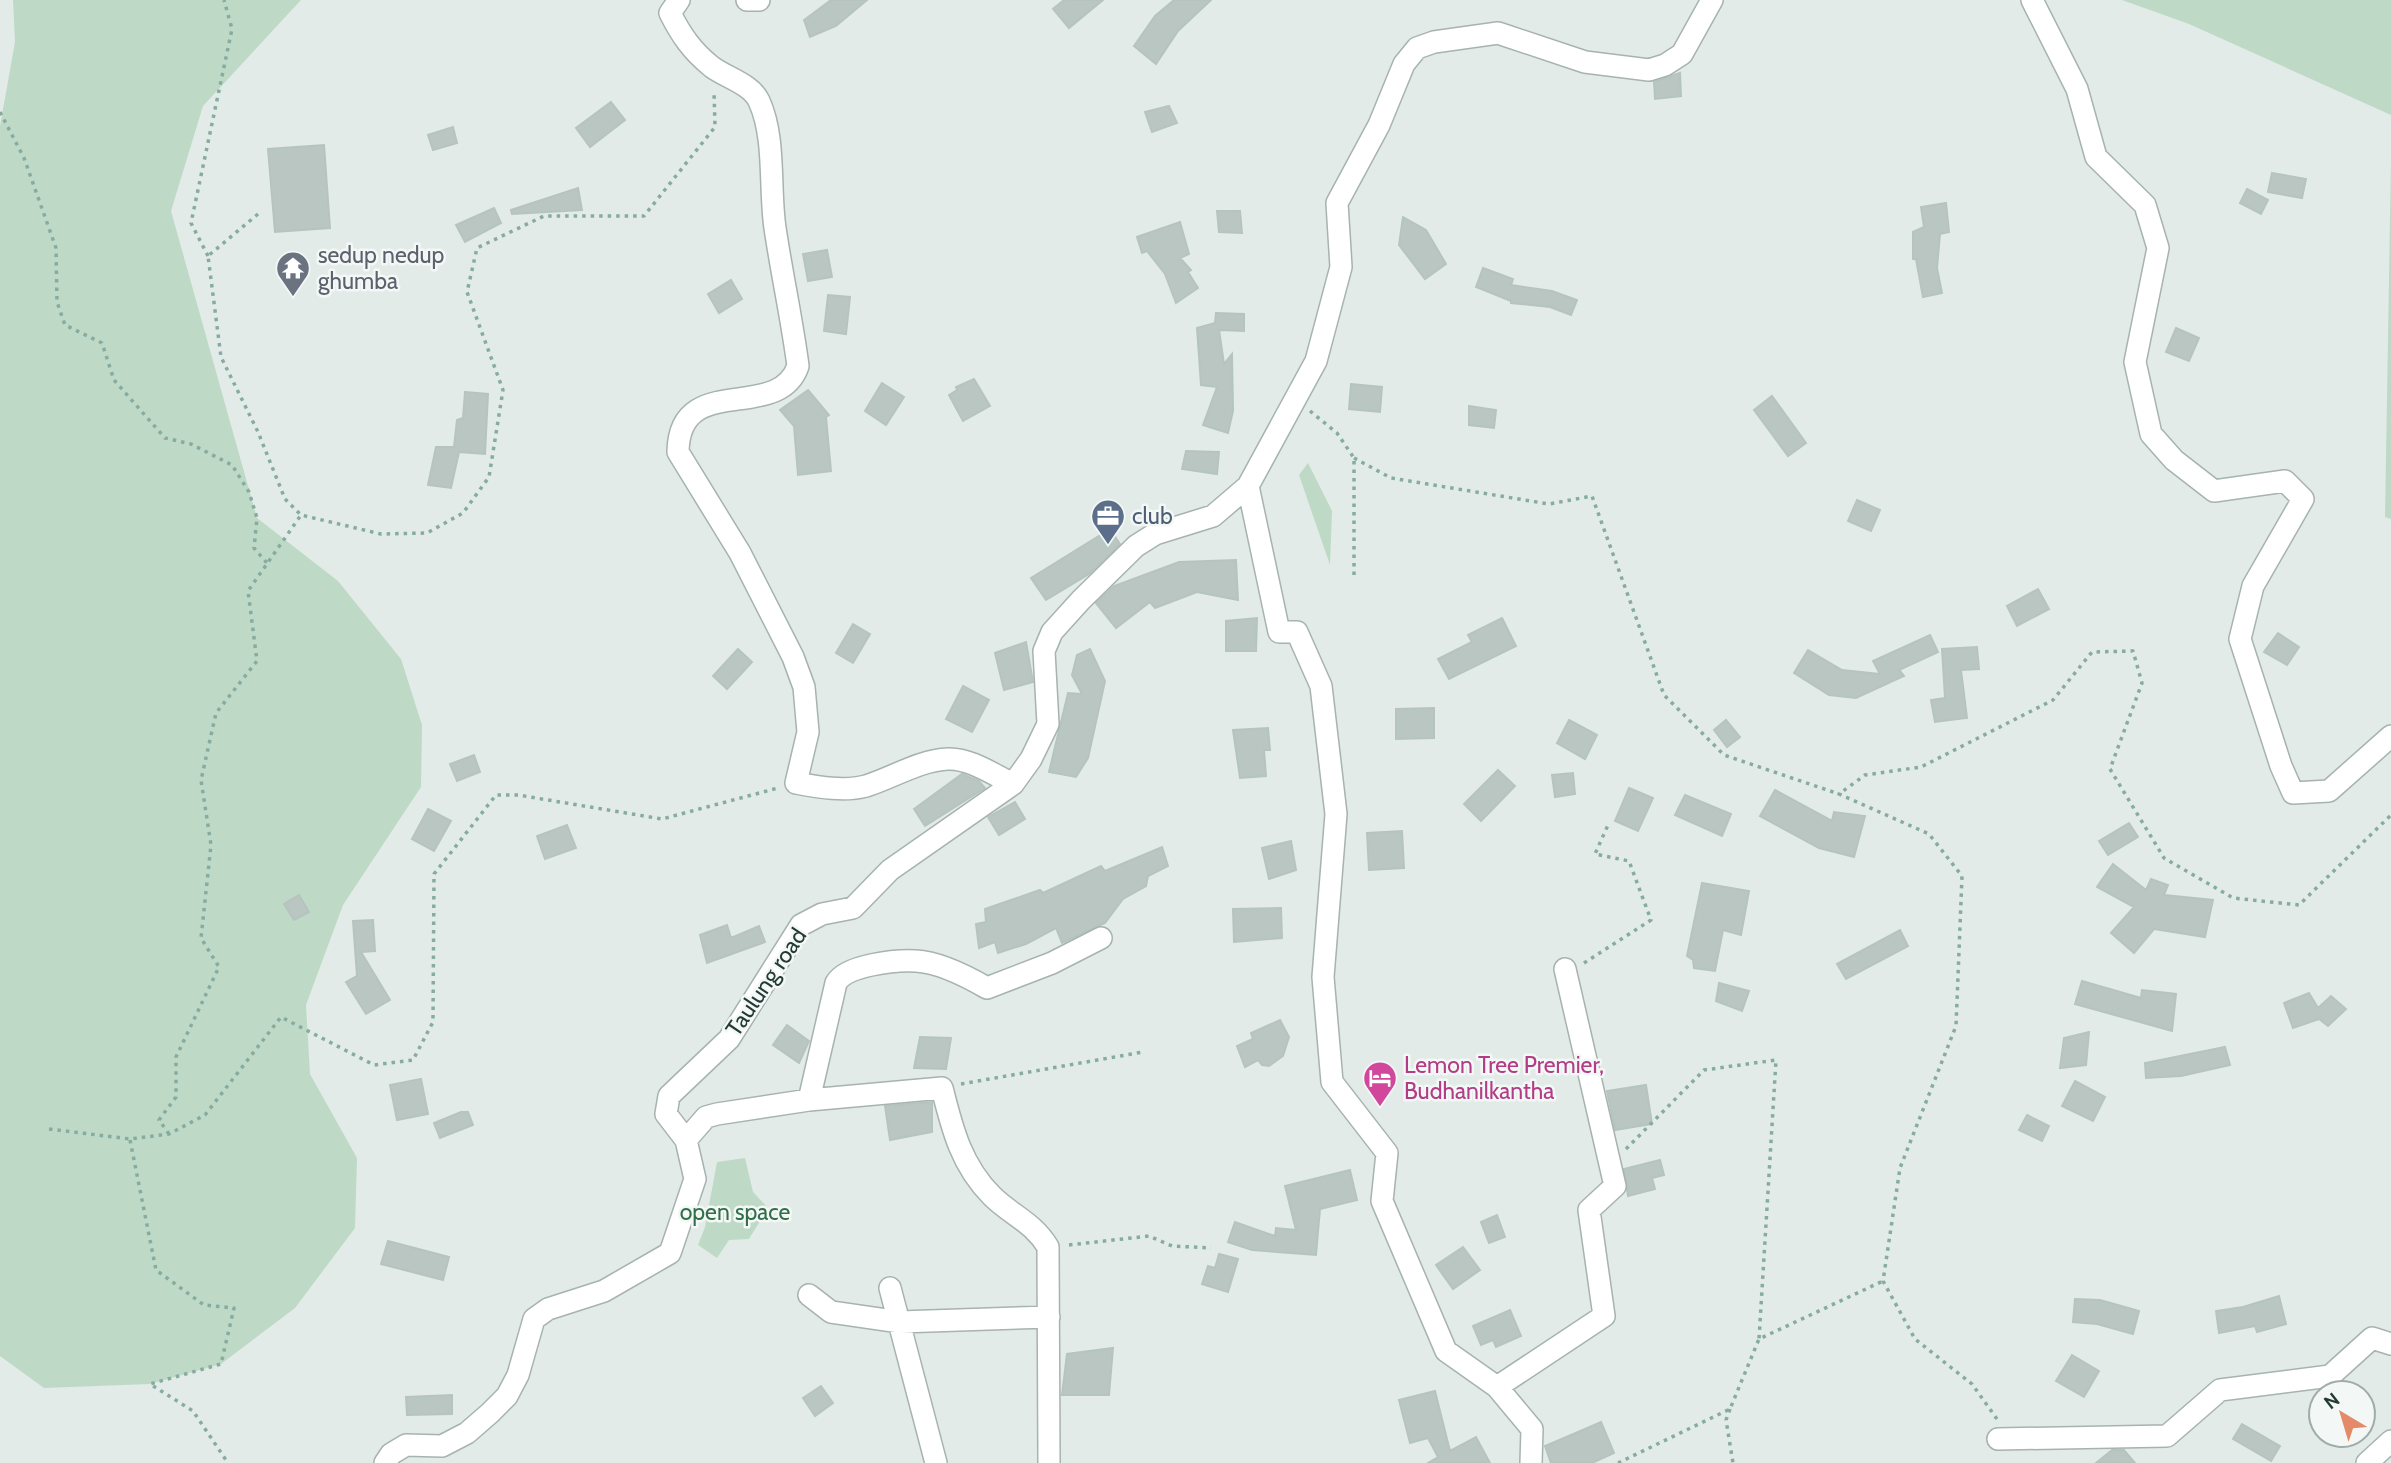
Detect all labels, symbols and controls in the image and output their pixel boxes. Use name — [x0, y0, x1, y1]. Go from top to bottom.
place label: sedup nedup ghumba — [318, 241, 445, 295]
temple icon: sedup nedup ghumba — [274, 249, 312, 298]
office icon: club — [1089, 497, 1127, 546]
place label: club — [1132, 502, 1173, 530]
street label: Taulung road — [720, 923, 812, 1041]
place label: Lemon Tree Premier, Budhanilkantha — [1404, 1051, 1604, 1105]
hotel icon: Lemon Tree Premier, Budhanilkantha — [1361, 1059, 1399, 1108]
park label: open space — [680, 1198, 791, 1226]
north arrow — [2307, 1379, 2377, 1449]
text: N — [2319, 1388, 2344, 1414]

